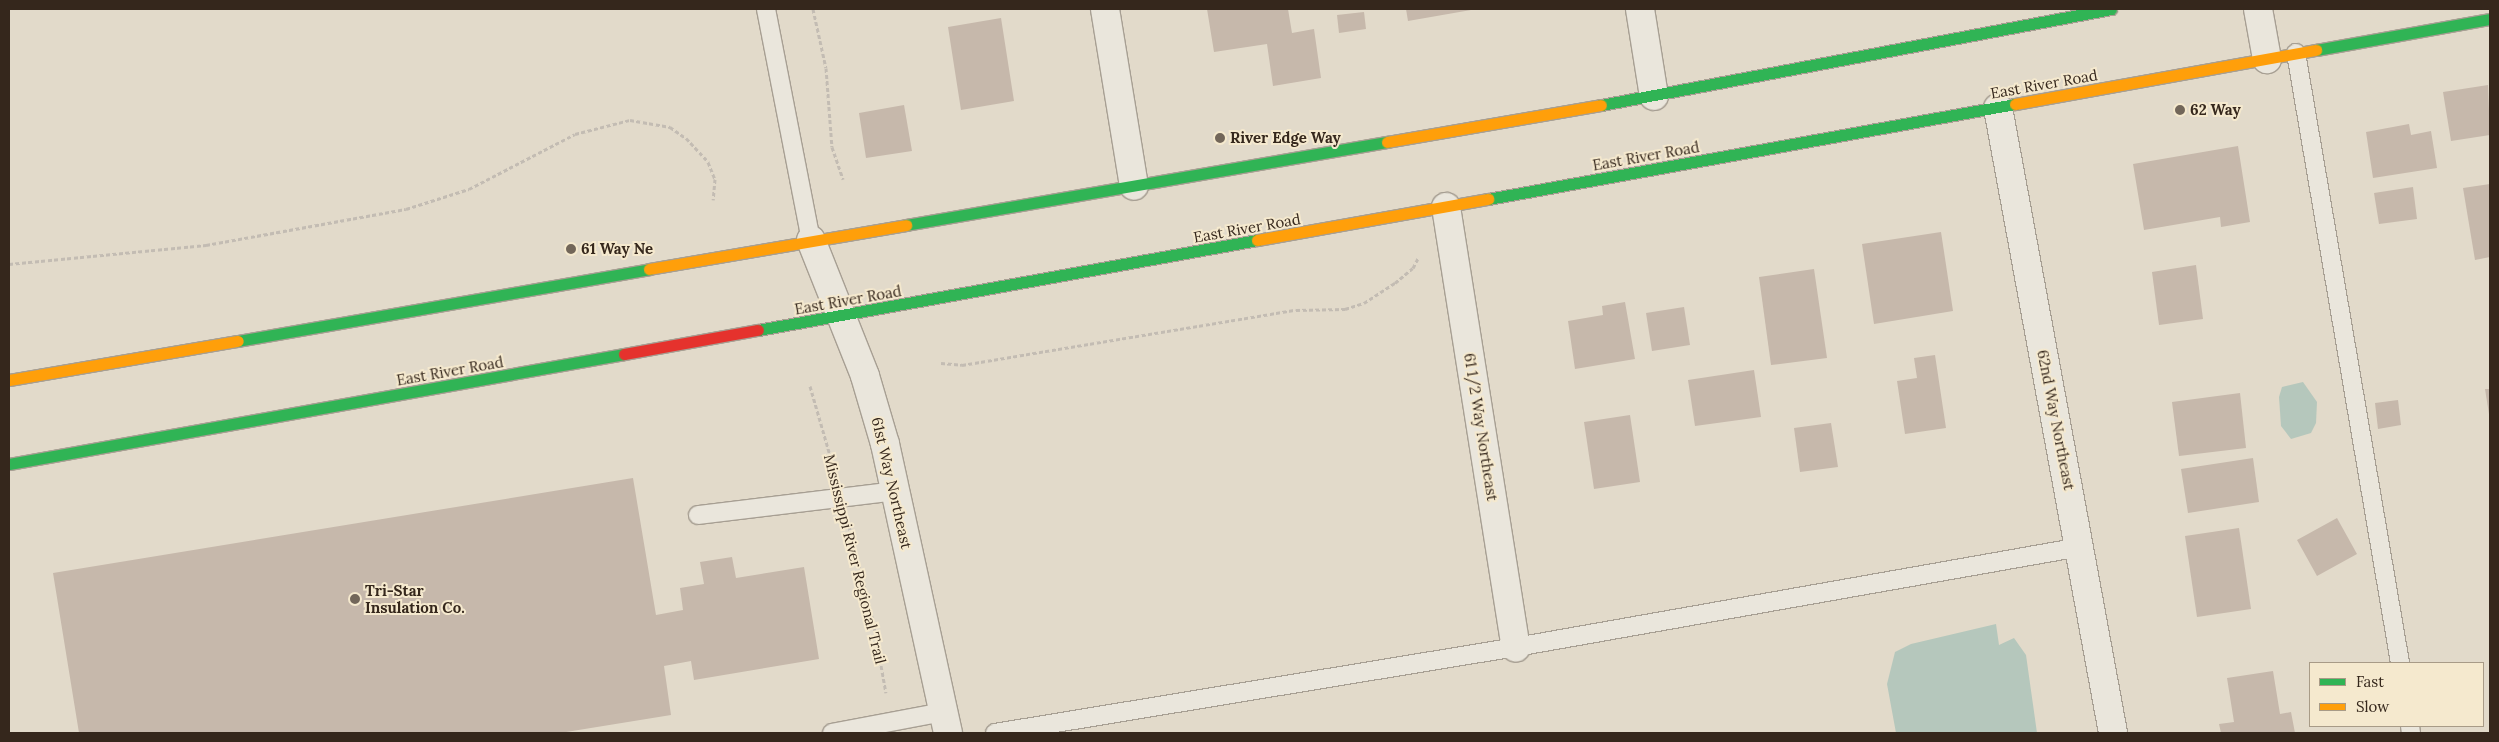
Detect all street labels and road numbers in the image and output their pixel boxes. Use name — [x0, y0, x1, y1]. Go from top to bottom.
street label: East River Road — [1989, 66, 2099, 102]
street label: East River Road — [1591, 138, 1701, 174]
street label: East River Road — [1192, 210, 1302, 246]
street label: East River Road — [793, 282, 903, 318]
street label: 62nd Way Northeast — [2034, 348, 2078, 492]
street label: 61 1/2 Way Northeast — [1460, 352, 1502, 502]
street label: East River Road — [395, 353, 505, 389]
street label: 61st Way Northeast — [868, 415, 916, 551]
street label: Mississippi River Regional Trail — [820, 452, 890, 666]

